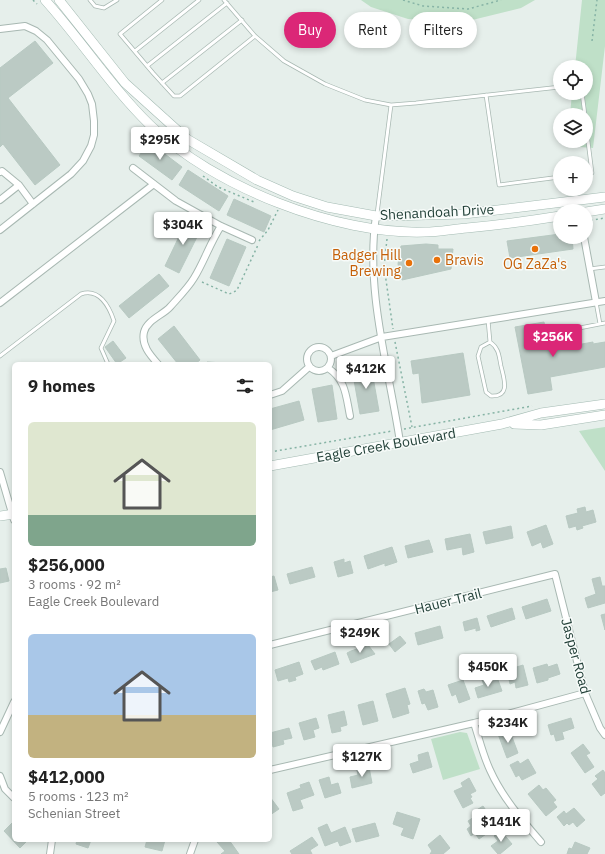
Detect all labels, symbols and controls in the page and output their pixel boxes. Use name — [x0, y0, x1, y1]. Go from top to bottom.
chip: Buy — [284, 12, 336, 48]
chip: Rent — [344, 12, 401, 48]
chip: Filters — [409, 12, 477, 48]
map controls — [553, 60, 593, 244]
button: locate — [553, 60, 593, 100]
button: layers — [553, 108, 593, 148]
pin: $295K — [132, 127, 188, 161]
text: $295K — [140, 131, 180, 148]
button: + — [553, 156, 593, 196]
street label: Shenandoah Drive — [379, 200, 495, 224]
button: − — [553, 204, 593, 244]
pin: $304K — [155, 212, 211, 246]
text: $304K — [163, 216, 203, 233]
marker: OG ZaZa's — [530, 244, 540, 254]
place label: Badger Hill Brewing — [332, 246, 402, 280]
place label: Bravis — [445, 251, 484, 269]
marker: Bravis — [432, 255, 442, 265]
place label: OG ZaZa's — [503, 255, 567, 273]
marker: Badger Hill Brewing — [404, 258, 414, 268]
pin: $256K — [525, 324, 581, 358]
text: $256K — [533, 328, 573, 345]
pin: $412K — [338, 356, 394, 390]
text: $412K — [346, 360, 386, 377]
text: 9 homes — [28, 375, 95, 397]
icon: filters — [234, 375, 256, 397]
street label: Eagle Creek Boulevard — [315, 424, 457, 466]
icon: home — [106, 448, 178, 520]
text: $256,000 — [28, 554, 105, 576]
text: 3 rooms · 92 m² — [28, 576, 121, 593]
street label: Hauer Trail — [412, 584, 484, 618]
text: Eagle Creek Boulevard — [28, 593, 159, 610]
street label: Jasper Road — [557, 616, 595, 696]
pin: $249K — [332, 620, 388, 654]
text: $249K — [340, 624, 380, 641]
pin: $450K — [460, 654, 516, 688]
text: $450K — [468, 658, 508, 675]
icon: home — [106, 660, 178, 732]
pin: $234K — [480, 710, 536, 744]
text: $234K — [488, 714, 528, 731]
pin: $127K — [334, 744, 390, 778]
text: $127K — [342, 748, 382, 765]
text: $412,000 — [28, 766, 105, 788]
text: 5 rooms · 123 m² — [28, 788, 129, 805]
text: Schenian Street — [28, 805, 120, 822]
pin: $141K — [473, 809, 529, 843]
text: $141K — [481, 813, 521, 830]

